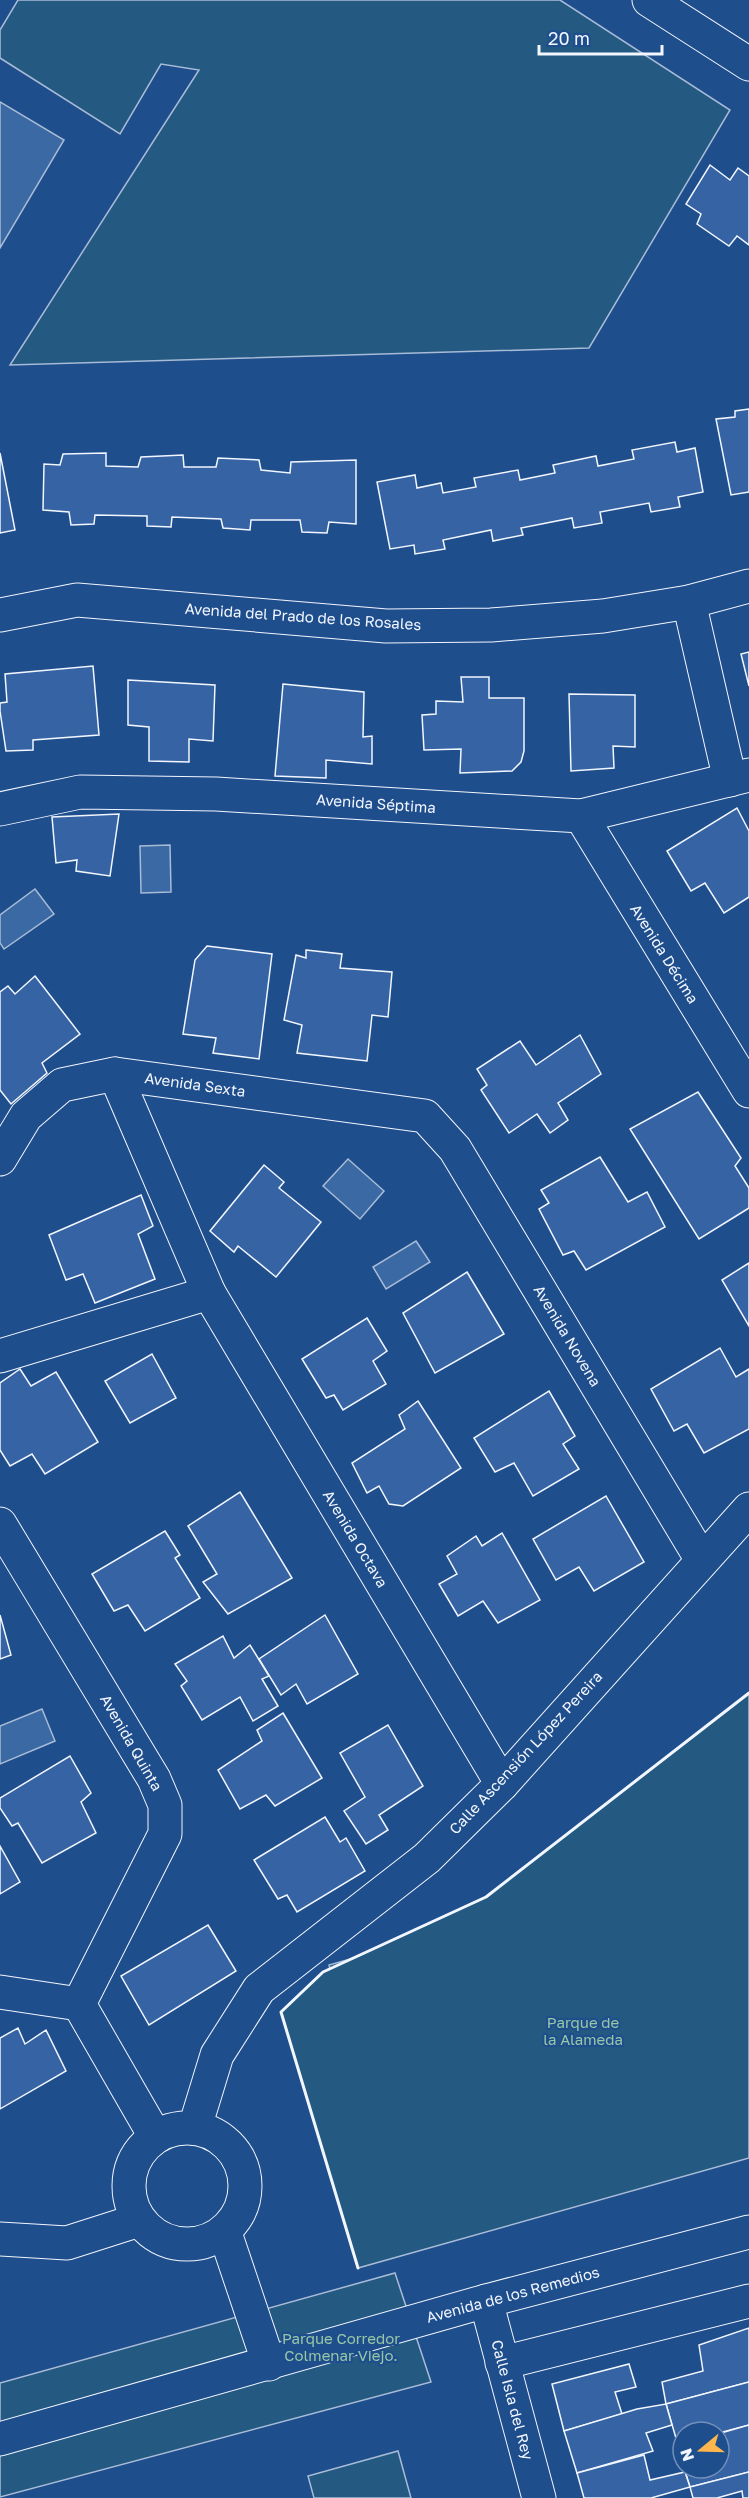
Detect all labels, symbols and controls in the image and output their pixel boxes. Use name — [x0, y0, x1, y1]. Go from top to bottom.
scale bar — [539, 18, 662, 56]
text: 20 m — [548, 27, 590, 49]
street label: Avenida del Prado de los Rosales — [184, 599, 422, 633]
street label: Avenida Séptima — [316, 790, 437, 816]
street label: Avenida Décima — [627, 900, 703, 1006]
street label: Avenida Sexta — [144, 1068, 247, 1100]
street label: Avenida Novena — [530, 1281, 605, 1390]
street label: Avenida Octava — [320, 1486, 392, 1590]
street label: Calle Ascensión López Pereira — [445, 1667, 606, 1838]
street label: Avenida Quinta — [97, 1691, 167, 1794]
park label: Parque de la Alameda — [543, 2013, 623, 2048]
street label: Avenida de los Remedios — [424, 2262, 601, 2326]
park label: Parque Corredor Colmenar Viejo. — [282, 2329, 400, 2364]
street label: Calle Isla del Rey — [488, 2338, 538, 2462]
north arrow — [671, 2420, 731, 2480]
text: N — [675, 2446, 698, 2464]

